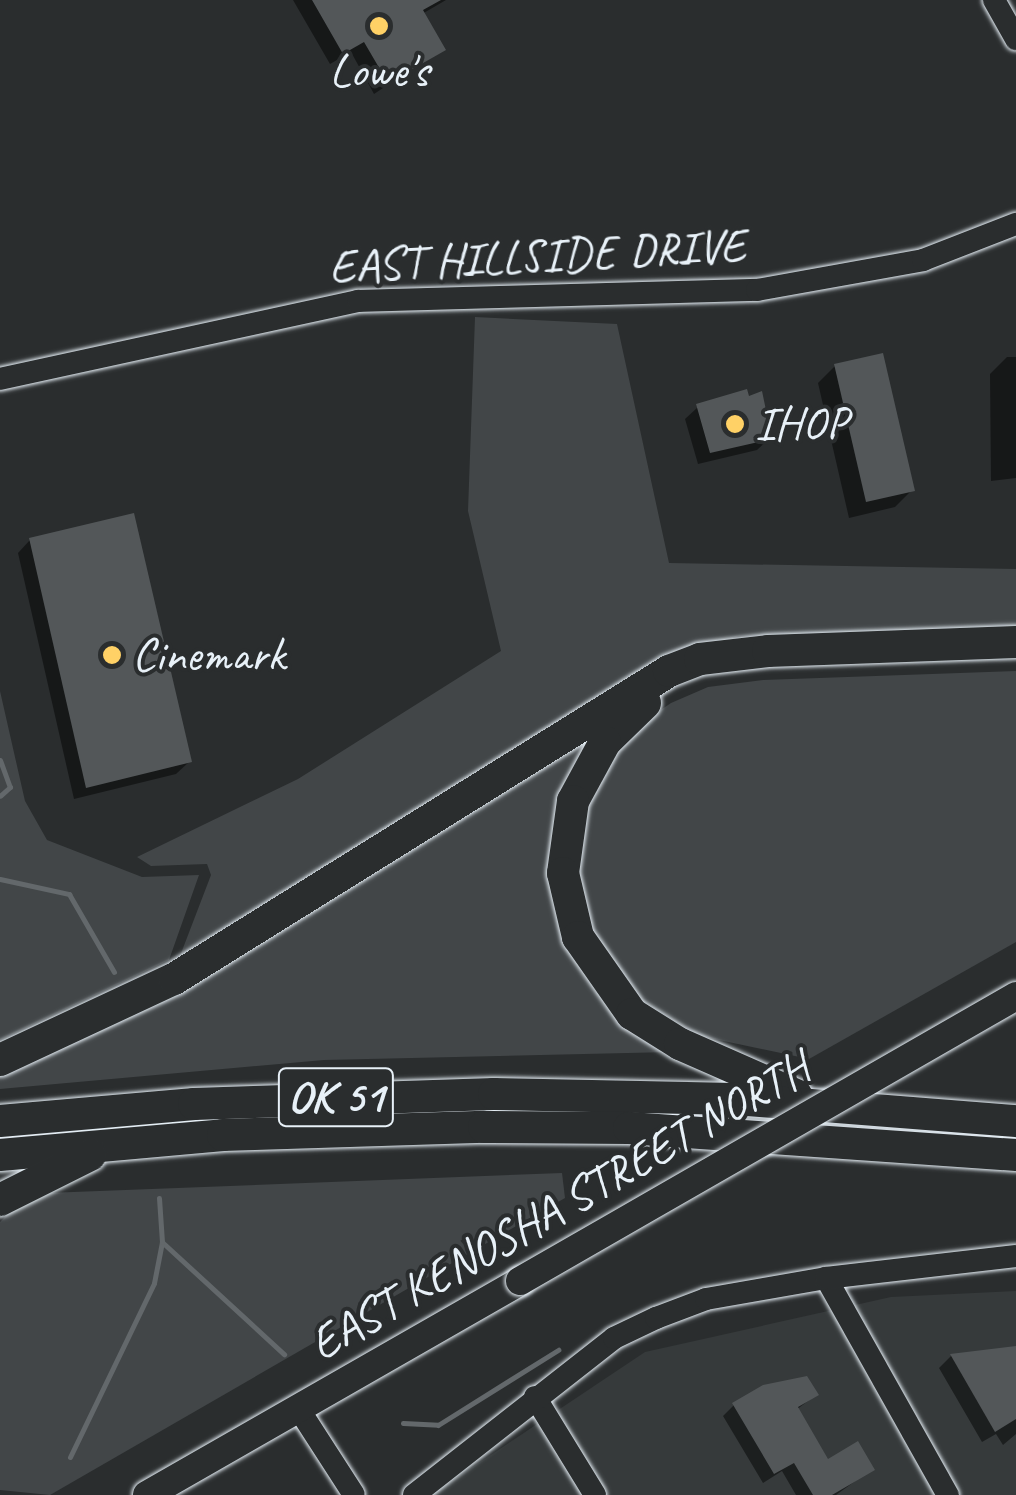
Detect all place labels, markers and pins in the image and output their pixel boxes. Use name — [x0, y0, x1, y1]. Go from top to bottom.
marker: Lowe's — [368, 15, 390, 37]
place label: Lowe's — [329, 42, 429, 100]
place label: IHOP — [755, 395, 848, 453]
marker: IHOP — [724, 413, 746, 435]
place label: Cinemark — [132, 626, 285, 684]
marker: Cinemark — [101, 644, 123, 666]

